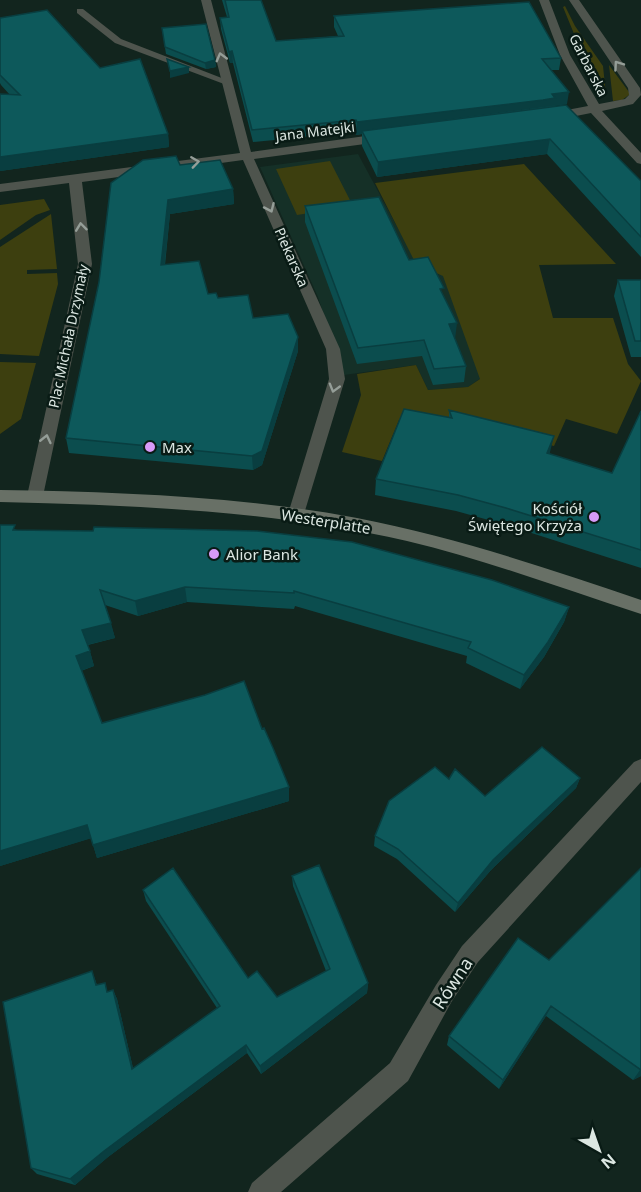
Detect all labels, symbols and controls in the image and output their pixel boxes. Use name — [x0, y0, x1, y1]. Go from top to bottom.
street label: Garbarska — [565, 30, 613, 100]
one-way arrow — [216, 52, 228, 63]
one-way arrow — [614, 61, 625, 72]
street label: Jana Matejki — [272, 117, 356, 146]
one-way arrow — [190, 156, 200, 168]
one-way arrow — [263, 201, 275, 212]
one-way arrow — [75, 223, 87, 232]
street label: Piekarska — [270, 224, 314, 290]
street label: Plac Michała Drzymały — [43, 262, 93, 410]
one-way arrow — [329, 382, 341, 393]
one-way arrow — [38, 434, 51, 444]
place label: Max — [162, 437, 192, 457]
marker: Max — [143, 440, 157, 454]
place label: Kościół Świętego Krzyża — [468, 498, 582, 535]
street label: Westerplatte — [280, 504, 372, 538]
marker: Kościół Świętego Krzyża — [587, 510, 601, 524]
place label: Alior Bank — [226, 544, 298, 564]
marker: Alior Bank — [207, 547, 221, 561]
street label: Równa — [426, 953, 478, 1013]
north arrow — [569, 1120, 629, 1180]
text: N — [597, 1149, 621, 1174]

